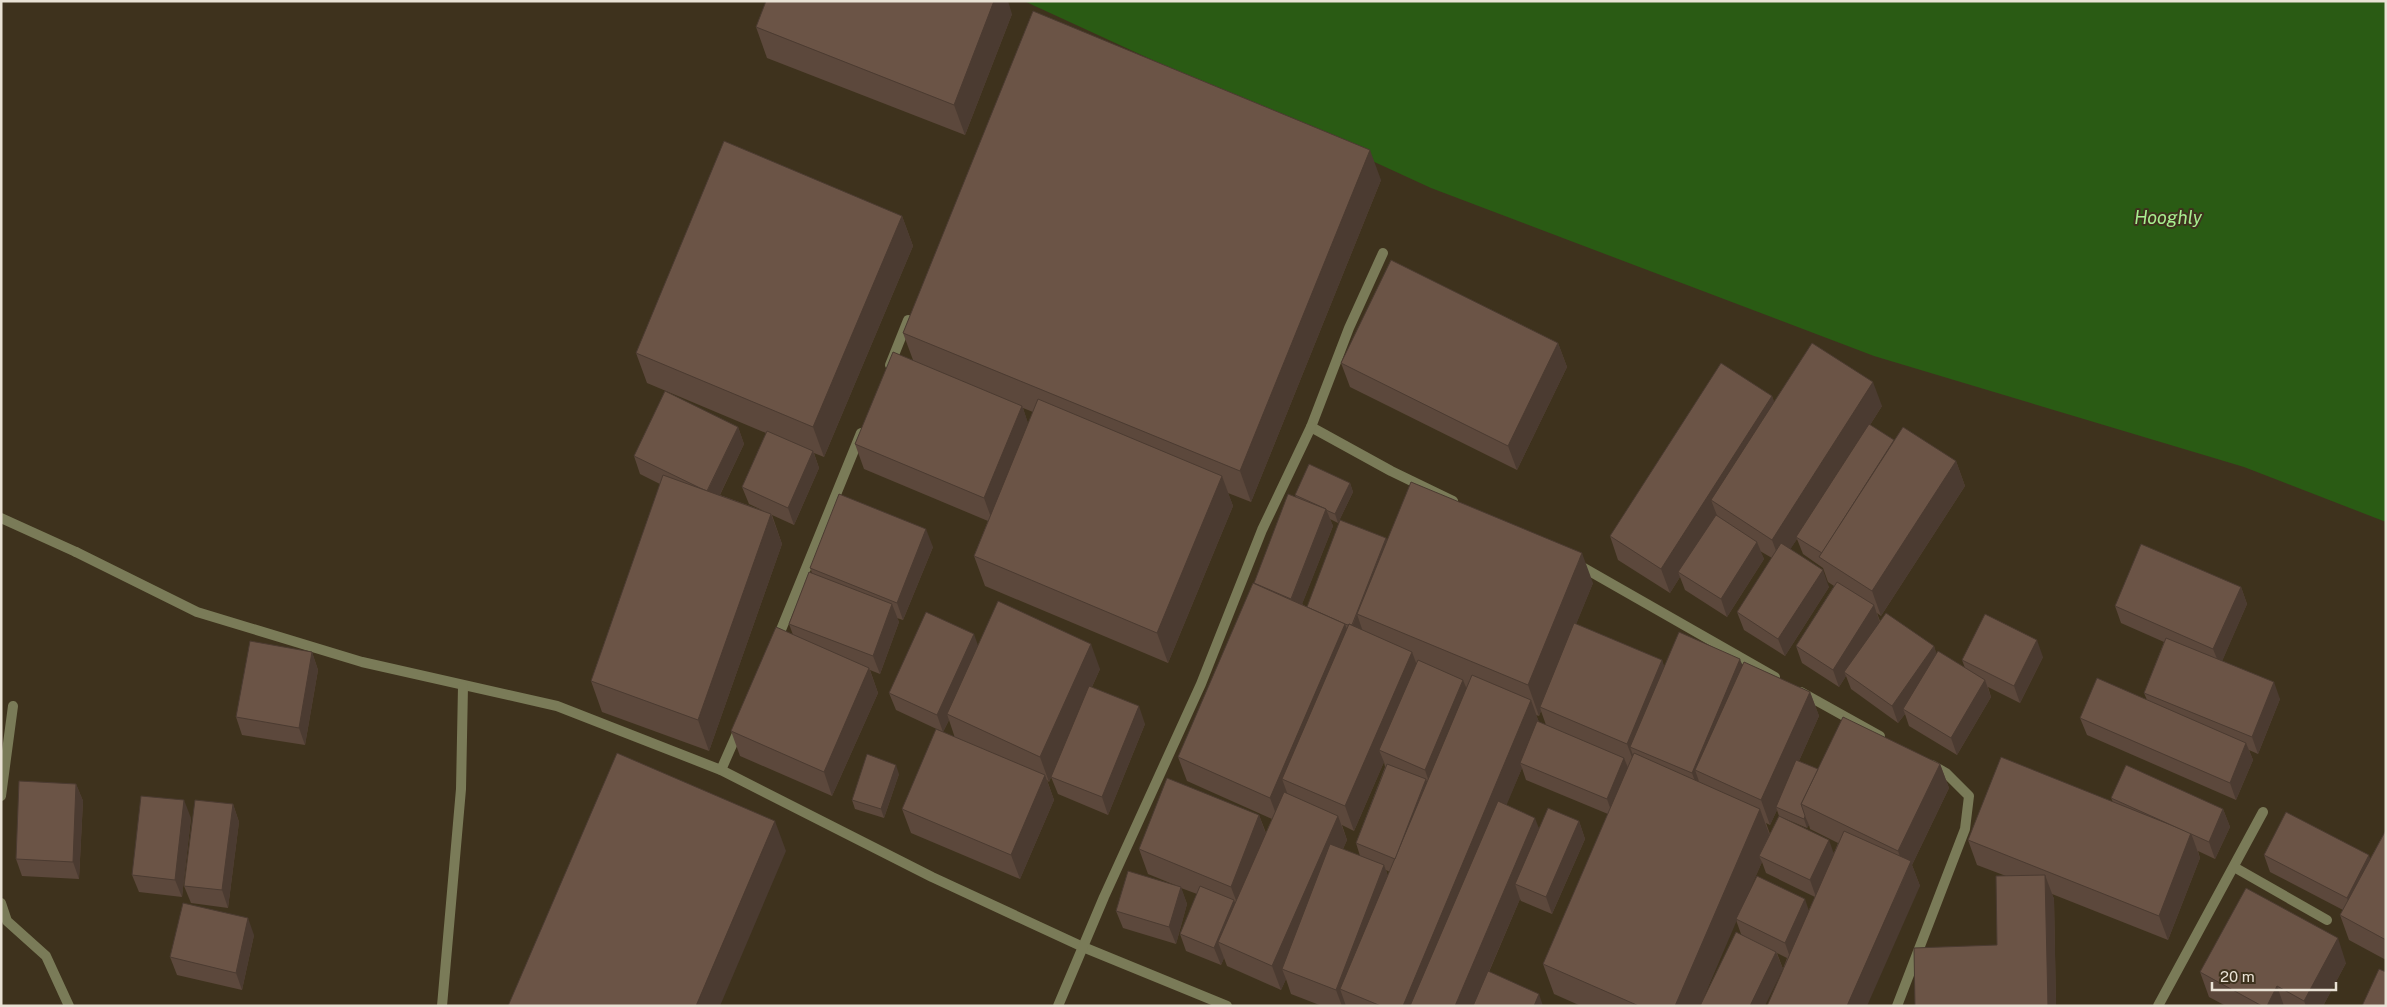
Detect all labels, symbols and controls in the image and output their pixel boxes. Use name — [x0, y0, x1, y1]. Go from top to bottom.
water label: Hooghly — [2134, 207, 2203, 228]
scale bar — [2212, 960, 2336, 992]
text: 20 m — [2220, 968, 2255, 985]

